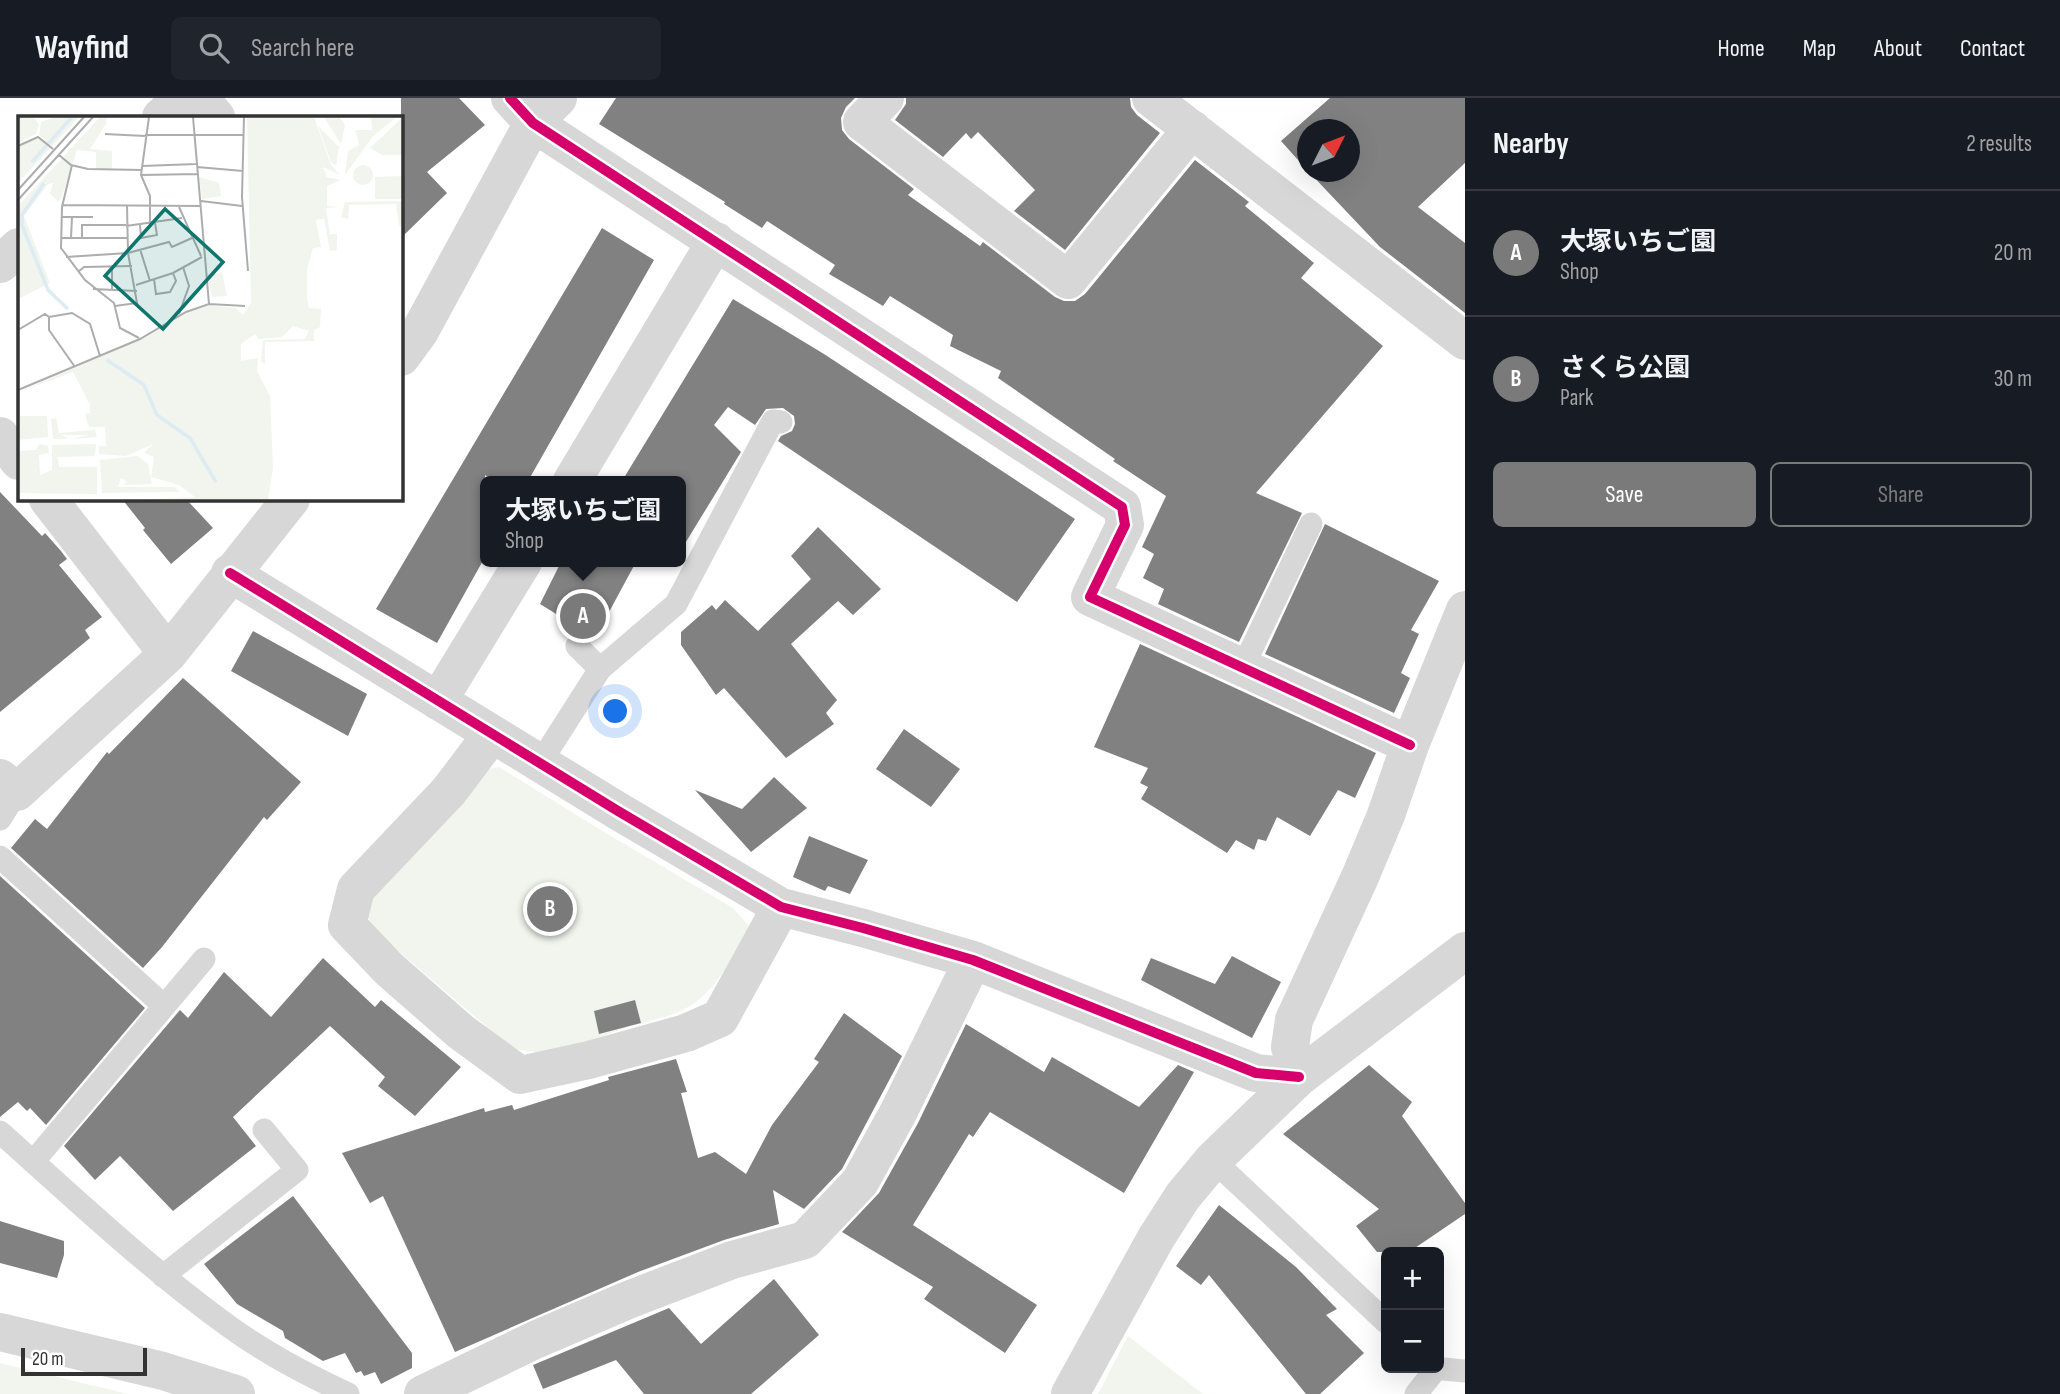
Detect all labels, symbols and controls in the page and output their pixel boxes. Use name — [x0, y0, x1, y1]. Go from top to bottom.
search box — [171, 17, 661, 80]
text: Wayfind — [35, 28, 129, 68]
icon: search — [195, 29, 233, 67]
text: Search here — [251, 33, 354, 64]
text: Home — [1717, 34, 1765, 63]
text: Map — [1803, 34, 1836, 63]
text: About — [1874, 34, 1922, 63]
text: Contact — [1960, 34, 2025, 63]
inset map — [18, 116, 402, 500]
north arrow — [1297, 119, 1360, 182]
text: Nearby — [1493, 126, 1569, 162]
text: 2 results — [1966, 130, 2032, 158]
text: 大塚いちご園 — [1560, 227, 1716, 258]
text: A — [1511, 239, 1521, 267]
text: 20 m — [1994, 239, 2032, 267]
text: Shop — [1560, 258, 1599, 286]
text: さくら公園 — [1560, 353, 1690, 384]
text: B — [1511, 365, 1521, 393]
text: 30 m — [1994, 365, 2032, 393]
text: Park — [1560, 384, 1594, 412]
button: Save — [1493, 462, 1756, 527]
button: Share — [1770, 462, 2032, 527]
popup — [480, 476, 686, 567]
text: 大塚いちご園 — [505, 496, 661, 527]
text: Shop — [505, 527, 544, 555]
pin: A — [560, 590, 606, 642]
your location — [598, 694, 632, 728]
pin: B — [527, 883, 573, 935]
map controls — [1381, 1247, 1444, 1373]
button: + — [1381, 1247, 1444, 1310]
button: − — [1381, 1310, 1444, 1373]
scale bar — [21, 1345, 147, 1377]
text: 20 m — [32, 1348, 64, 1371]

